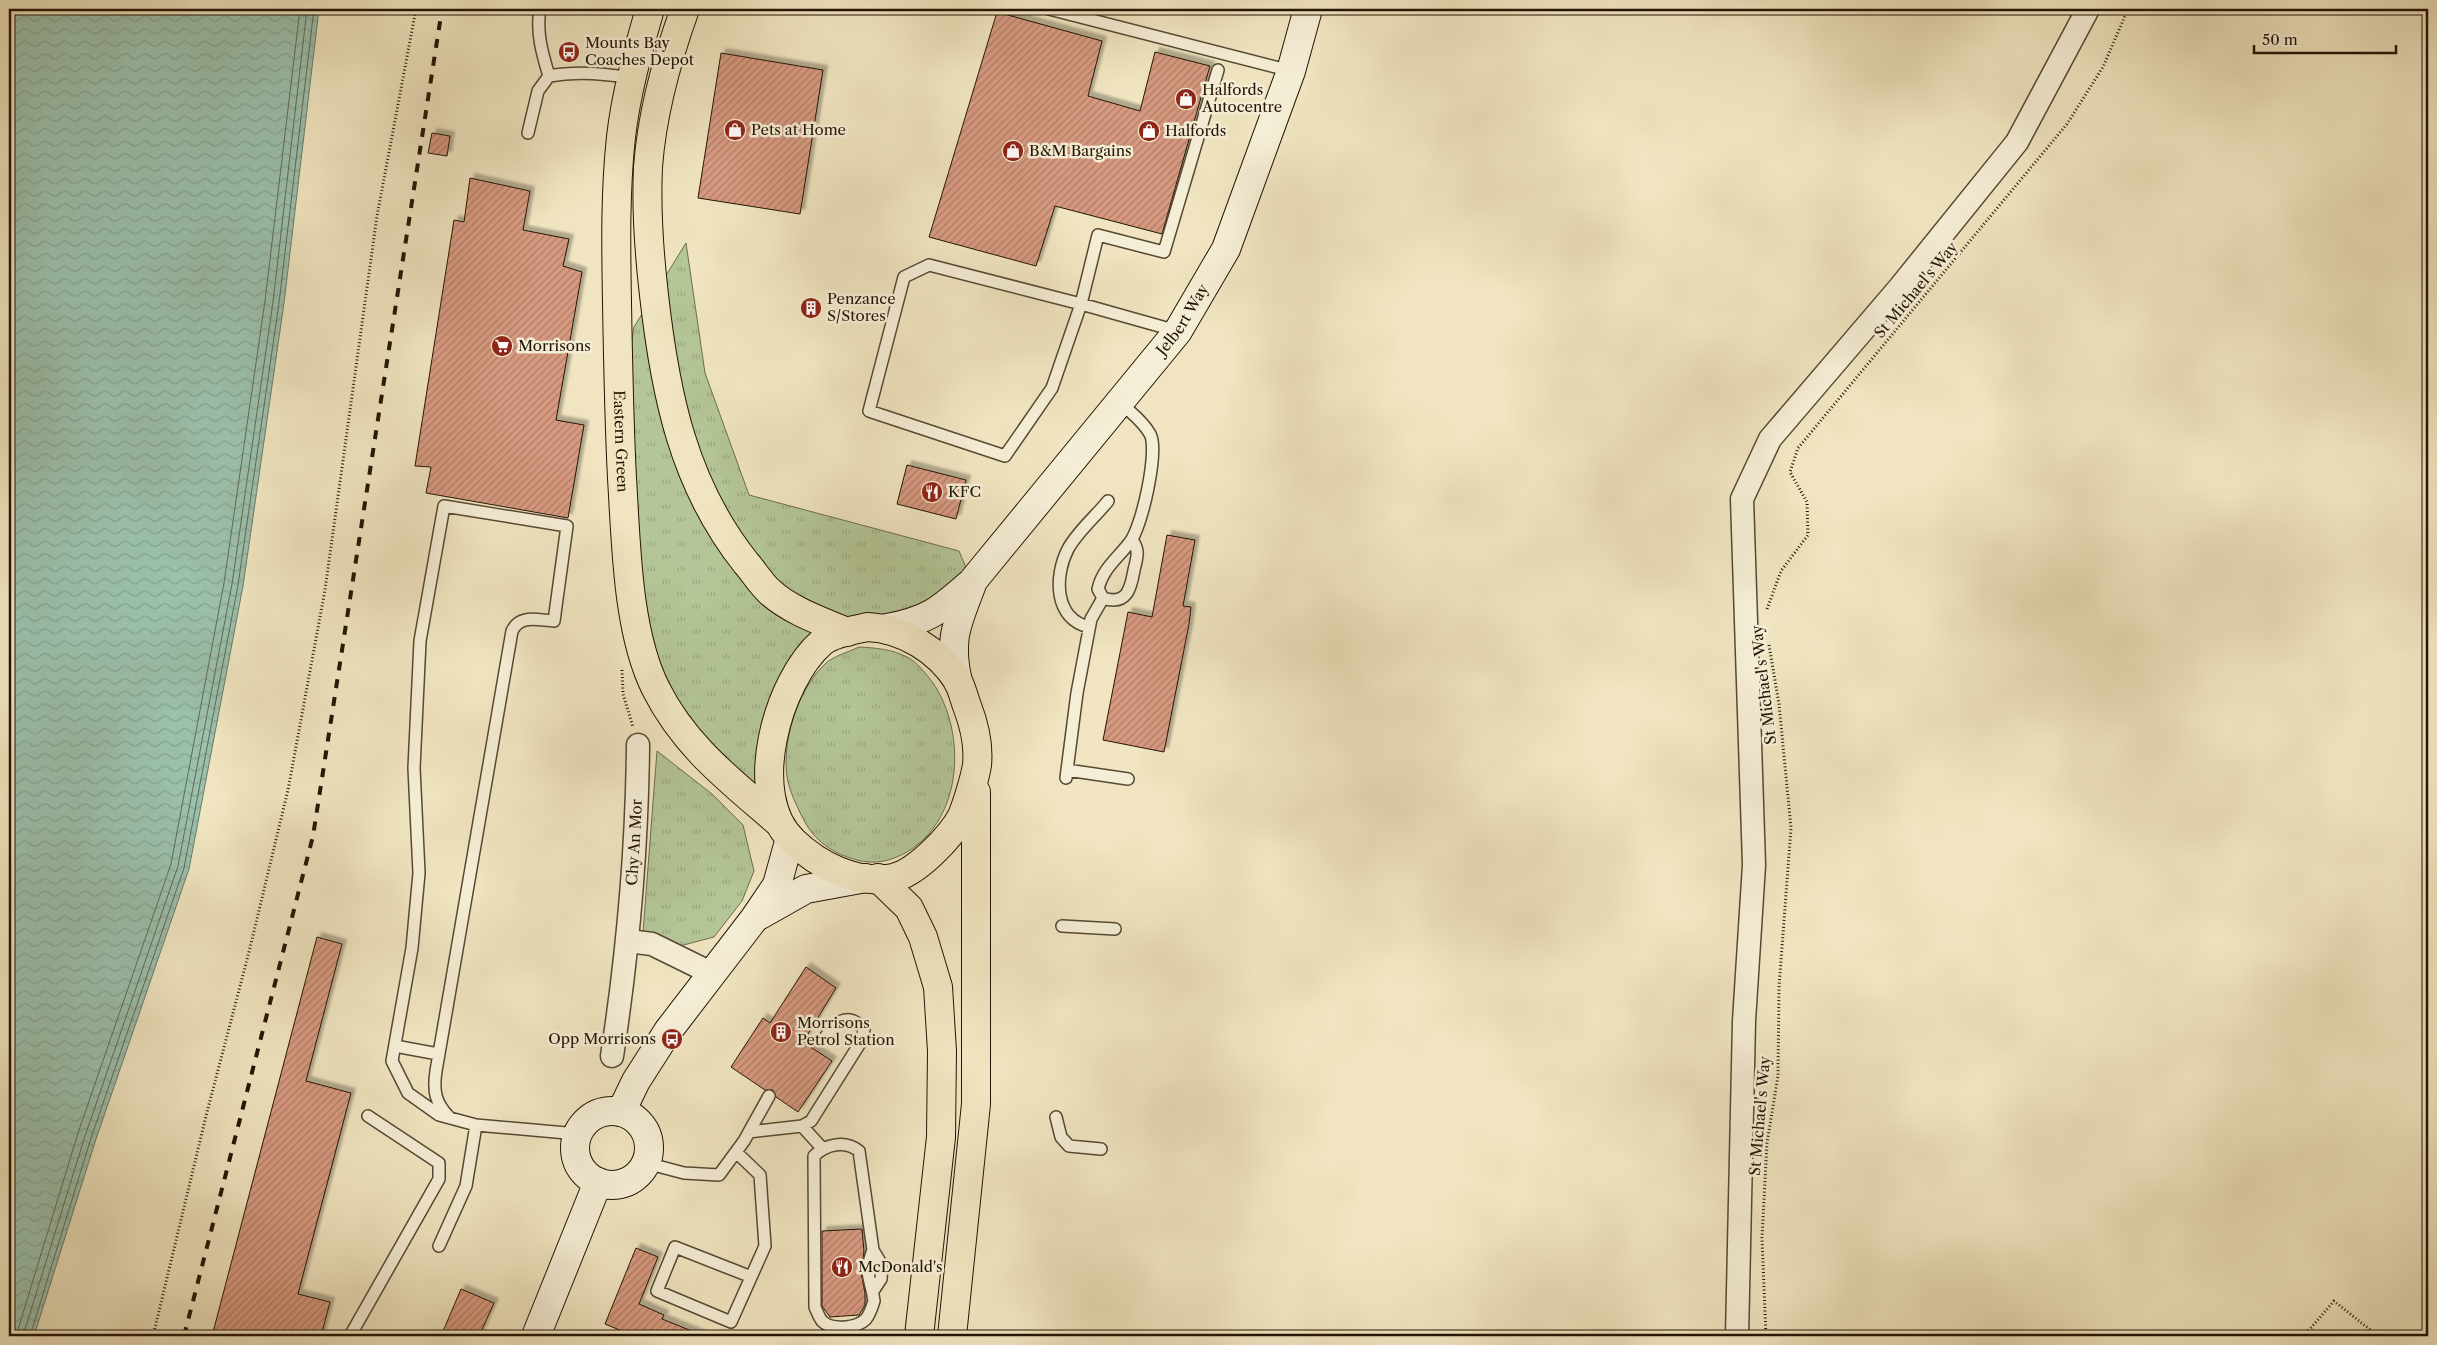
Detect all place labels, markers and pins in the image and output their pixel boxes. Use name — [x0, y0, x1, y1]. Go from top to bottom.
place label: Mounts Bay Coaches Depot — [585, 33, 695, 69]
bus stop icon: Mounts Bay Coaches Depot — [557, 40, 581, 64]
place label: Halfords Autocentre — [1201, 80, 1282, 116]
shop icon: Halfords Autocentre — [1174, 87, 1198, 111]
shop icon: Pets at Home — [723, 118, 747, 142]
shop icon: Halfords — [1137, 119, 1161, 143]
place label: Pets at Home — [751, 120, 846, 139]
place label: Halfords — [1165, 121, 1226, 140]
shop icon: B&M Bargains — [1001, 139, 1025, 163]
place label: B&M Bargains — [1029, 141, 1132, 160]
place label: Penzance S/Stores — [827, 289, 896, 325]
building icon: Penzance S/Stores — [799, 296, 823, 320]
supermarket icon: Morrisons — [490, 334, 514, 358]
place label: Morrisons — [518, 336, 591, 355]
restaurant icon: KFC — [920, 480, 944, 504]
place label: KFC — [948, 482, 981, 501]
place label: Morrisons Petrol Station — [797, 1013, 895, 1049]
building icon: Morrisons Petrol Station — [769, 1020, 793, 1044]
bus stop icon: Opp Morrisons — [660, 1027, 684, 1051]
place label: Opp Morrisons — [548, 1029, 656, 1048]
restaurant icon: McDonald's — [830, 1255, 854, 1279]
place label: McDonald's — [858, 1257, 943, 1276]

